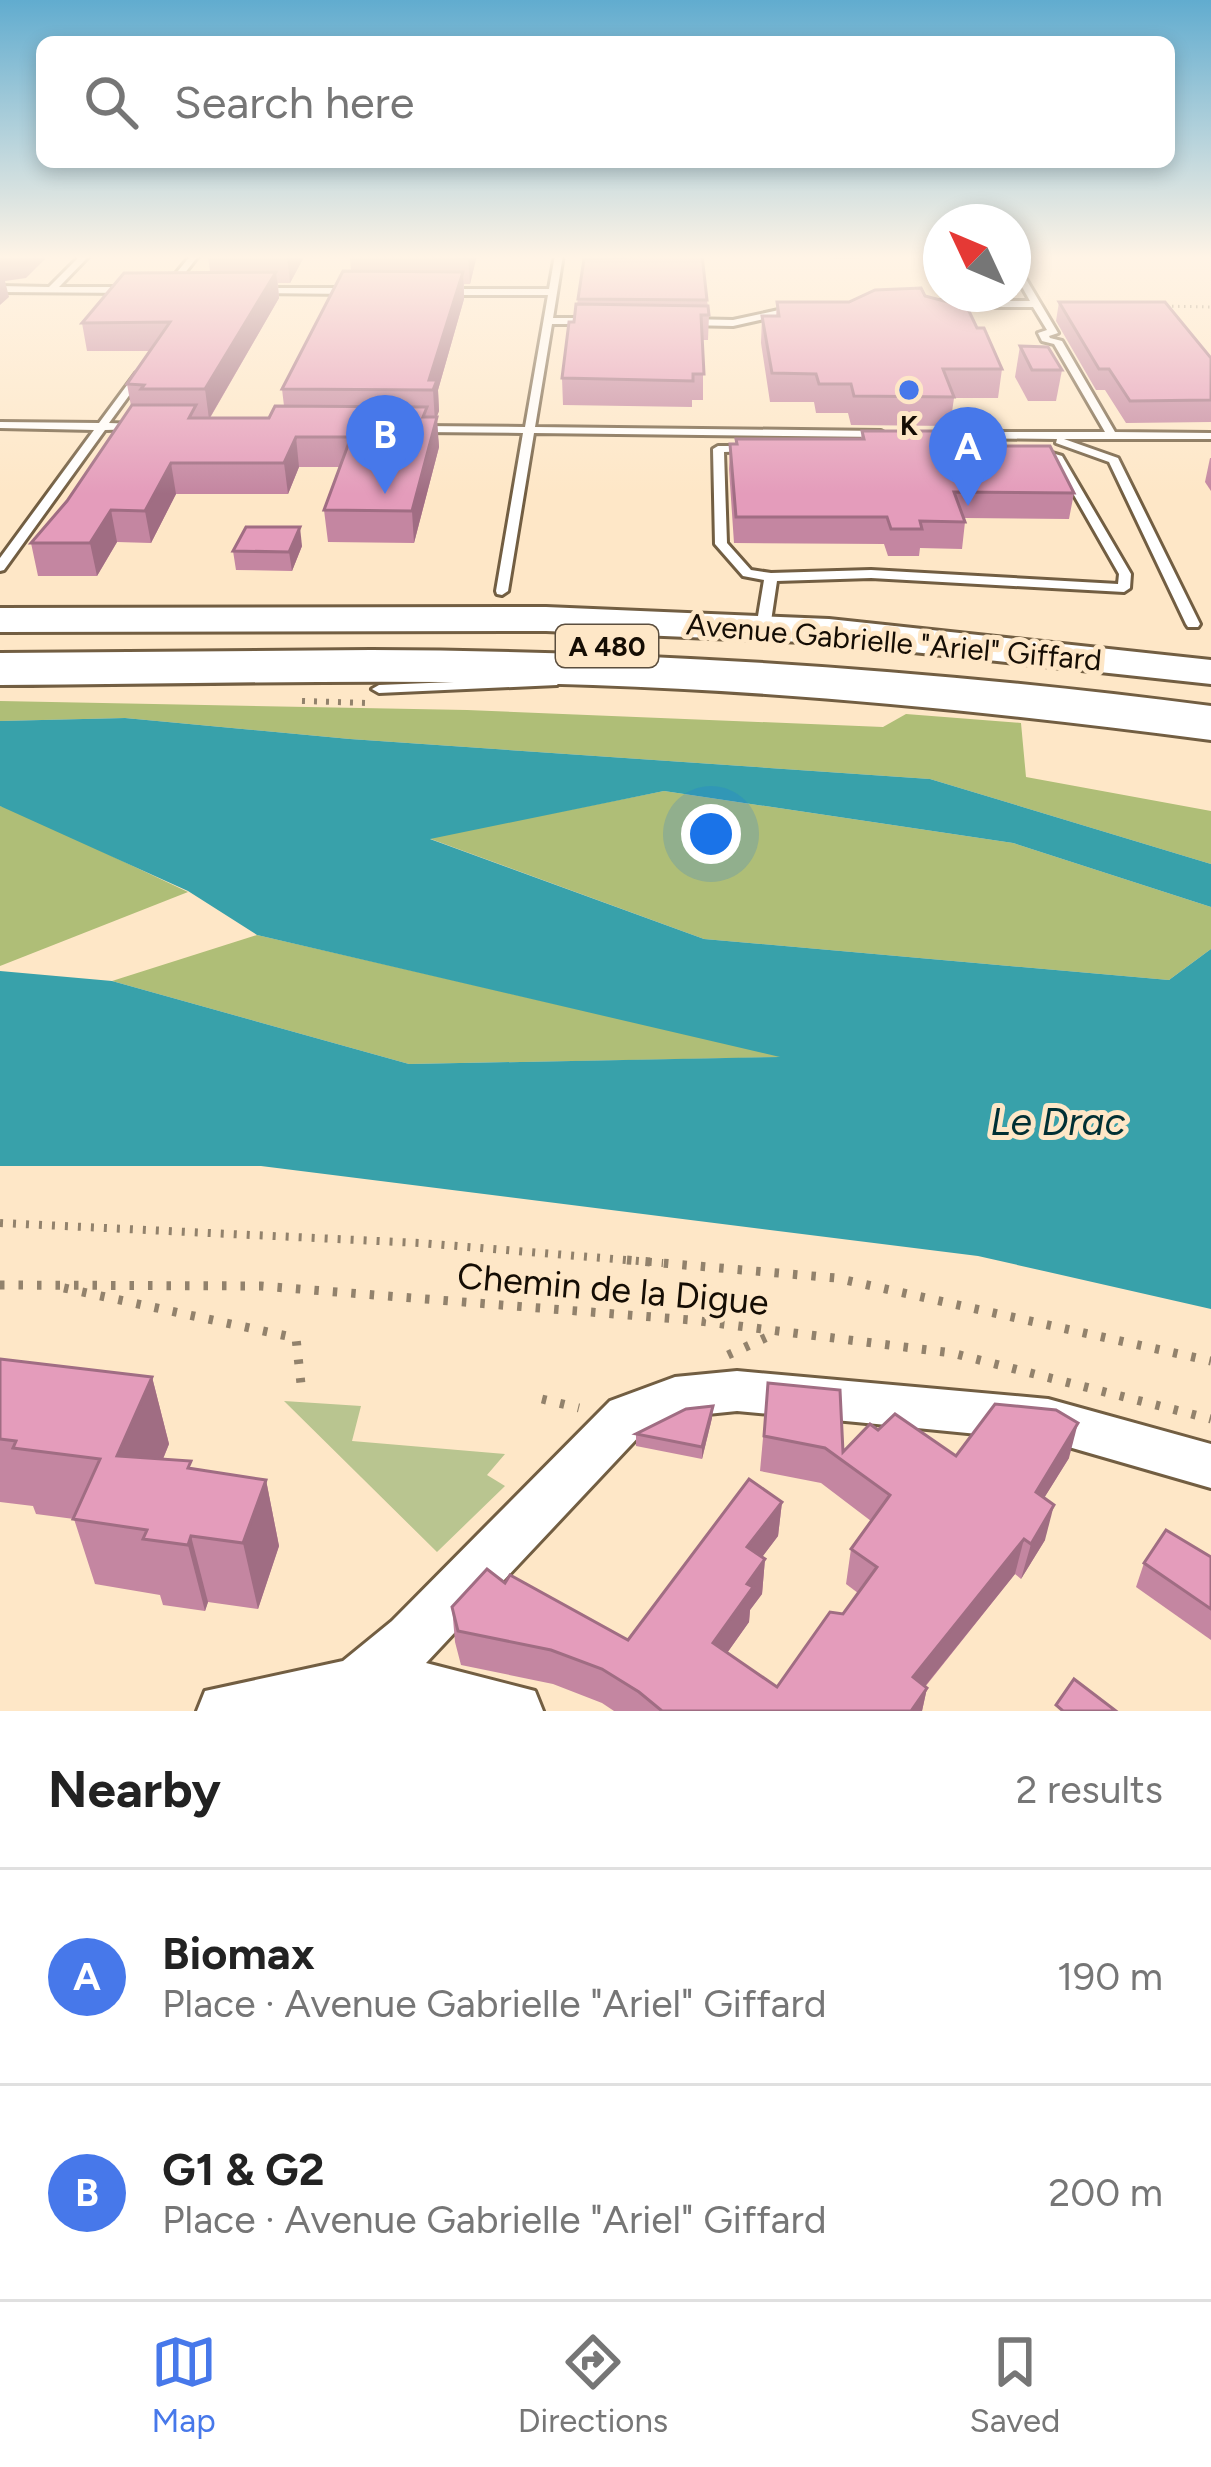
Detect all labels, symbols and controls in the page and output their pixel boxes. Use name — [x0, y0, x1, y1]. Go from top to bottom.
search box — [36, 36, 1175, 168]
icon: search — [78, 69, 144, 135]
text: Search here — [174, 75, 414, 129]
north arrow — [923, 204, 1031, 312]
marker: K — [896, 377, 922, 403]
pin: B — [346, 395, 424, 494]
pin: A — [929, 407, 1007, 506]
place label: K — [900, 409, 918, 442]
street label: Avenue Gabrielle "Ariel" Giffard — [685, 605, 1103, 679]
road number: A 480 — [556, 625, 658, 667]
your location — [681, 804, 741, 864]
water label: Le Drac — [990, 1098, 1126, 1145]
street label: Chemin de la Digue — [455, 1254, 771, 1324]
text: Nearby — [48, 1759, 221, 1820]
text: 2 results — [1016, 1766, 1163, 1813]
text: Biomax — [162, 1926, 315, 1980]
text: A — [73, 1953, 101, 2000]
text: 190 m — [1057, 1953, 1163, 2000]
text: Place · Avenue Gabrielle "Ariel" Giffard — [162, 1980, 827, 2027]
text: G1 & G2 — [162, 2142, 324, 2196]
text: B — [75, 2169, 99, 2216]
text: 200 m — [1048, 2169, 1163, 2216]
text: Place · Avenue Gabrielle "Ariel" Giffard — [162, 2196, 827, 2243]
tab: Map — [151, 2329, 217, 2440]
tab: Directions — [518, 2329, 668, 2440]
tab: Saved — [969, 2329, 1060, 2440]

